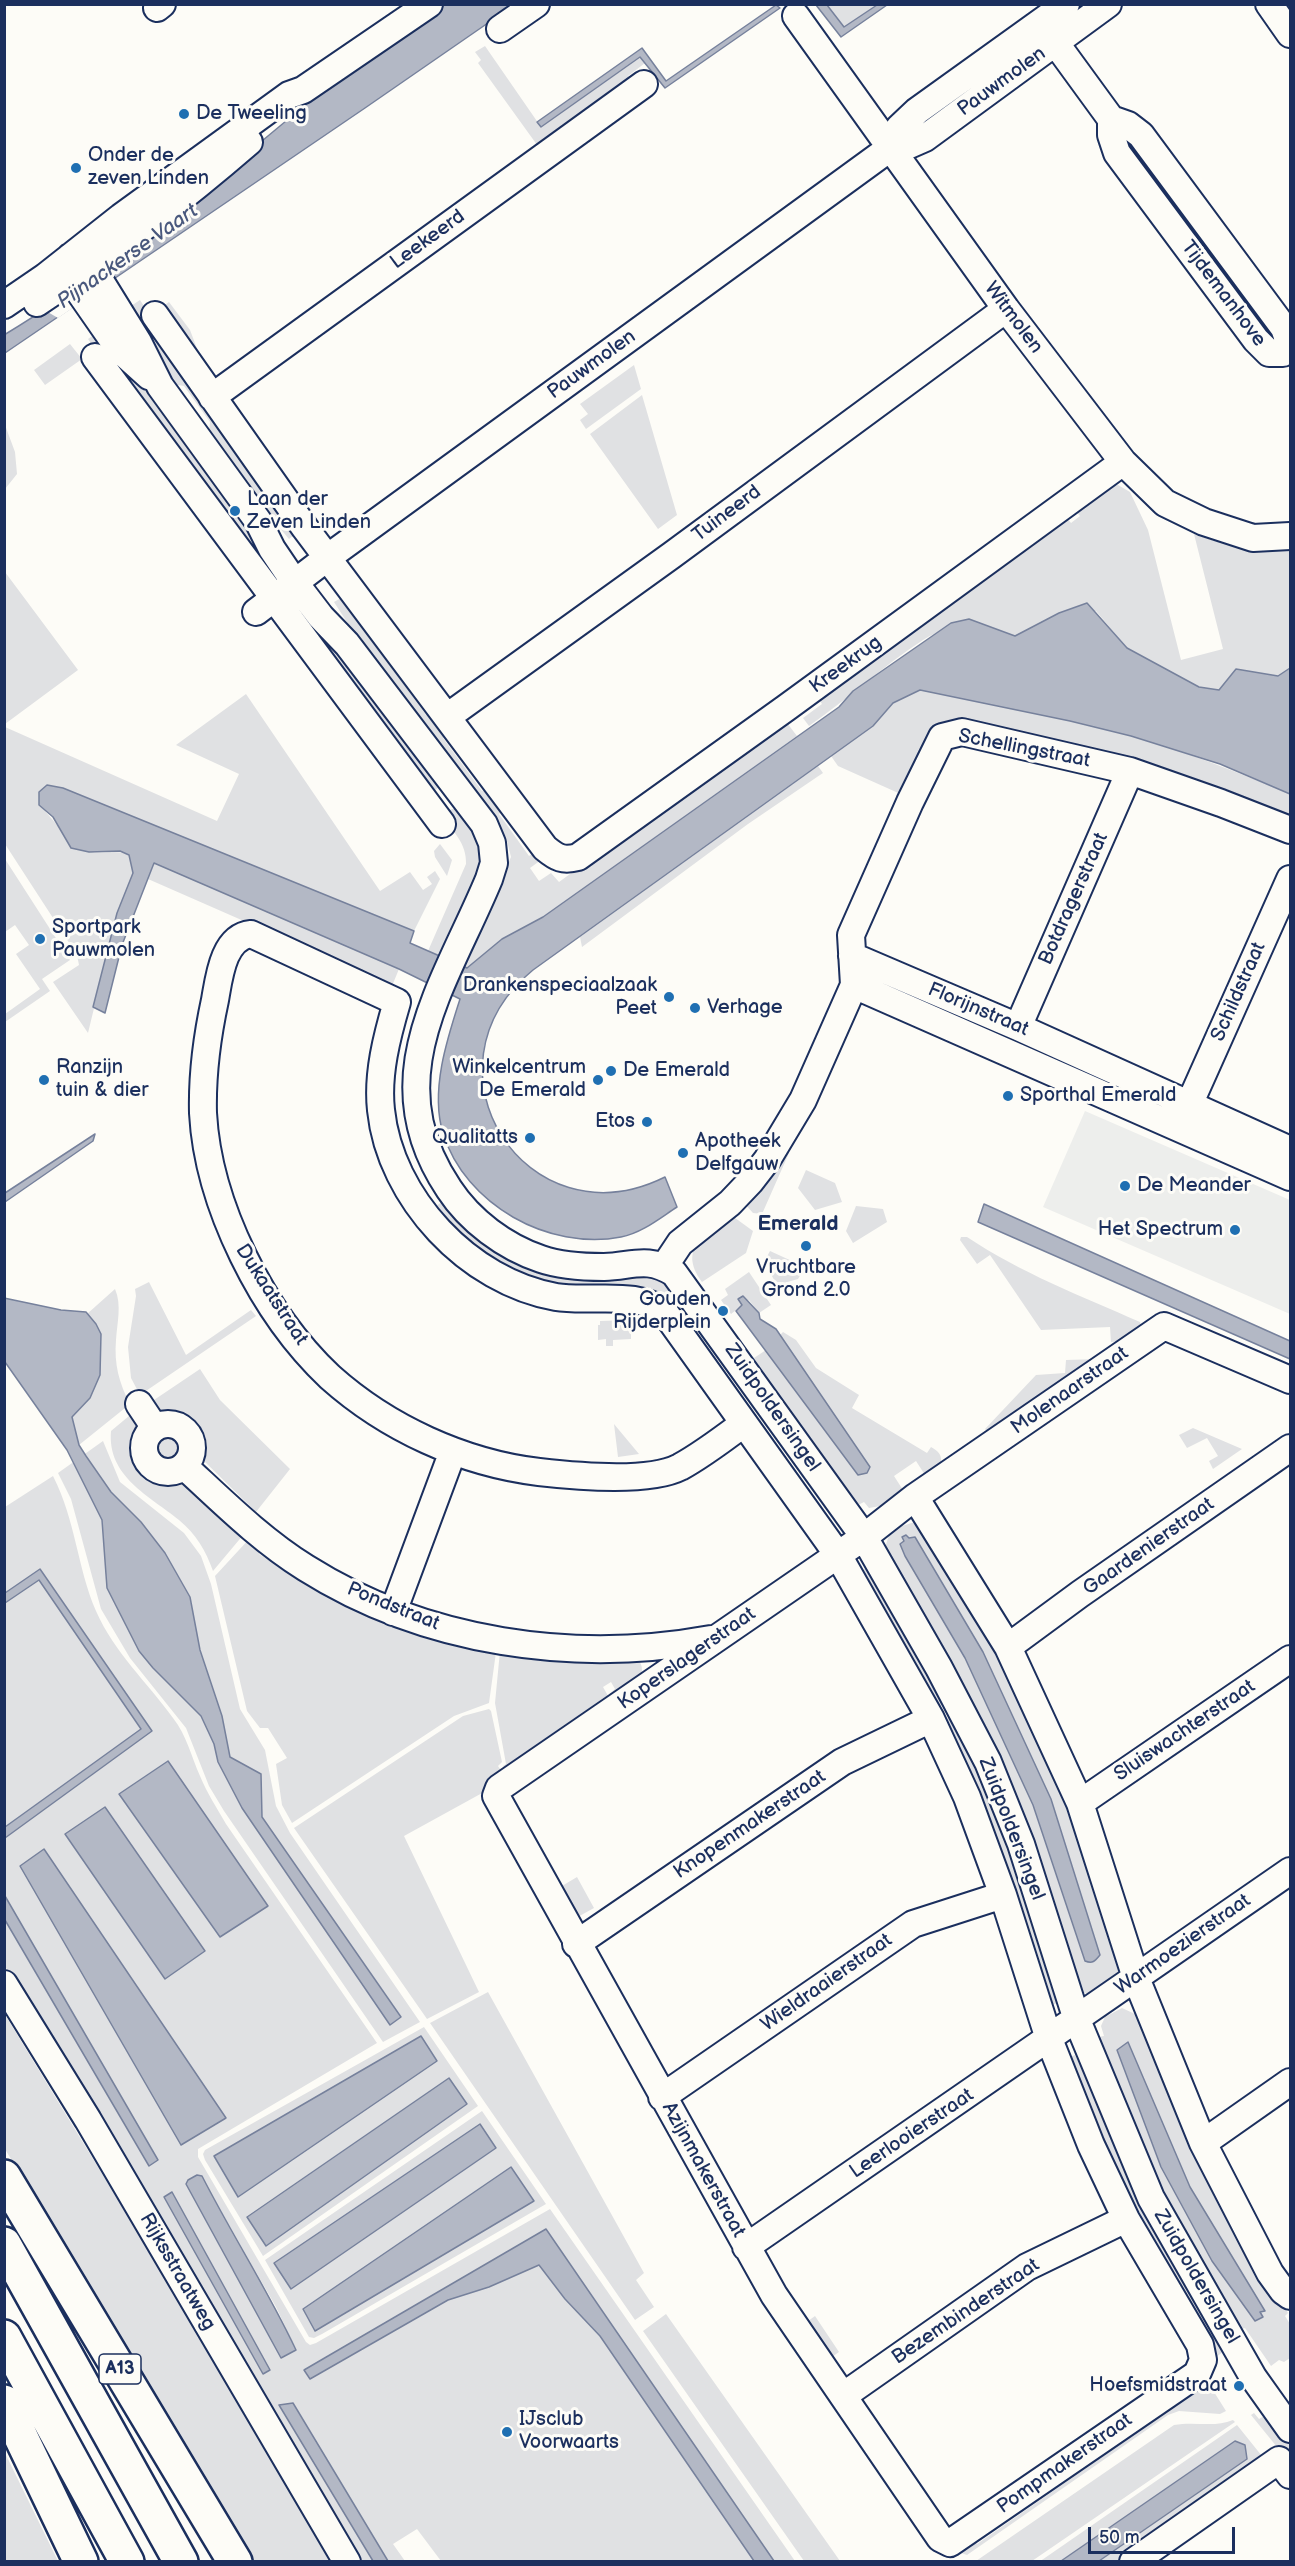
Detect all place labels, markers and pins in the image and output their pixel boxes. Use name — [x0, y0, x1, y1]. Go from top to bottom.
place label: De Tweeling — [196, 102, 307, 126]
marker: De Tweeling — [177, 107, 191, 121]
place label: Onder de zeven Linden — [88, 144, 209, 191]
marker: Onder de zeven Linden — [69, 161, 83, 175]
place label: Laan der Zeven Linden — [247, 488, 371, 535]
marker: Laan der Zeven Linden — [228, 504, 242, 518]
place label: Sportpark Pauwmolen — [52, 916, 155, 963]
marker: Sportpark Pauwmolen — [33, 932, 47, 946]
place label: Drankenspeciaalzaak Peet — [463, 974, 657, 1021]
marker: Drankenspeciaalzaak Peet — [662, 990, 676, 1004]
place label: Verhage — [707, 996, 783, 1020]
marker: Verhage — [688, 1001, 702, 1015]
place label: Ranzijn tuin & dier — [56, 1056, 148, 1103]
place label: Winkelcentrum De Emerald — [452, 1056, 586, 1103]
place label: De Emerald — [623, 1059, 730, 1083]
marker: De Emerald — [604, 1064, 618, 1078]
marker: Ranzijn tuin & dier — [37, 1073, 51, 1087]
marker: Winkelcentrum De Emerald — [591, 1073, 605, 1087]
place label: Sporthal Emerald — [1020, 1084, 1176, 1108]
marker: Sporthal Emerald — [1001, 1089, 1015, 1103]
place label: Etos — [595, 1110, 635, 1134]
marker: Etos — [640, 1115, 654, 1129]
place label: Qualitatts — [432, 1126, 518, 1150]
place label: Apotheek Delfgauw — [695, 1130, 781, 1177]
marker: Qualitatts — [523, 1131, 537, 1145]
marker: Apotheek Delfgauw — [676, 1146, 690, 1160]
place label: De Meander — [1137, 1174, 1251, 1198]
marker: De Meander — [1118, 1179, 1132, 1193]
place label: Het Spectrum — [1098, 1218, 1223, 1242]
marker: Het Spectrum — [1228, 1223, 1242, 1237]
marker: Vruchtbare Grond 2.0 — [799, 1239, 813, 1253]
place label: Vruchtbare Grond 2.0 — [756, 1256, 856, 1303]
place label: Gouden Rijderplein — [613, 1288, 711, 1335]
marker: Gouden Rijderplein — [716, 1304, 730, 1318]
place label: Hoefsmidstraat — [1089, 2374, 1227, 2398]
marker: Hoefsmidstraat — [1232, 2379, 1246, 2393]
place label: IJsclub Voorwaarts — [519, 2408, 619, 2455]
marker: IJsclub Voorwaarts — [500, 2425, 514, 2439]

